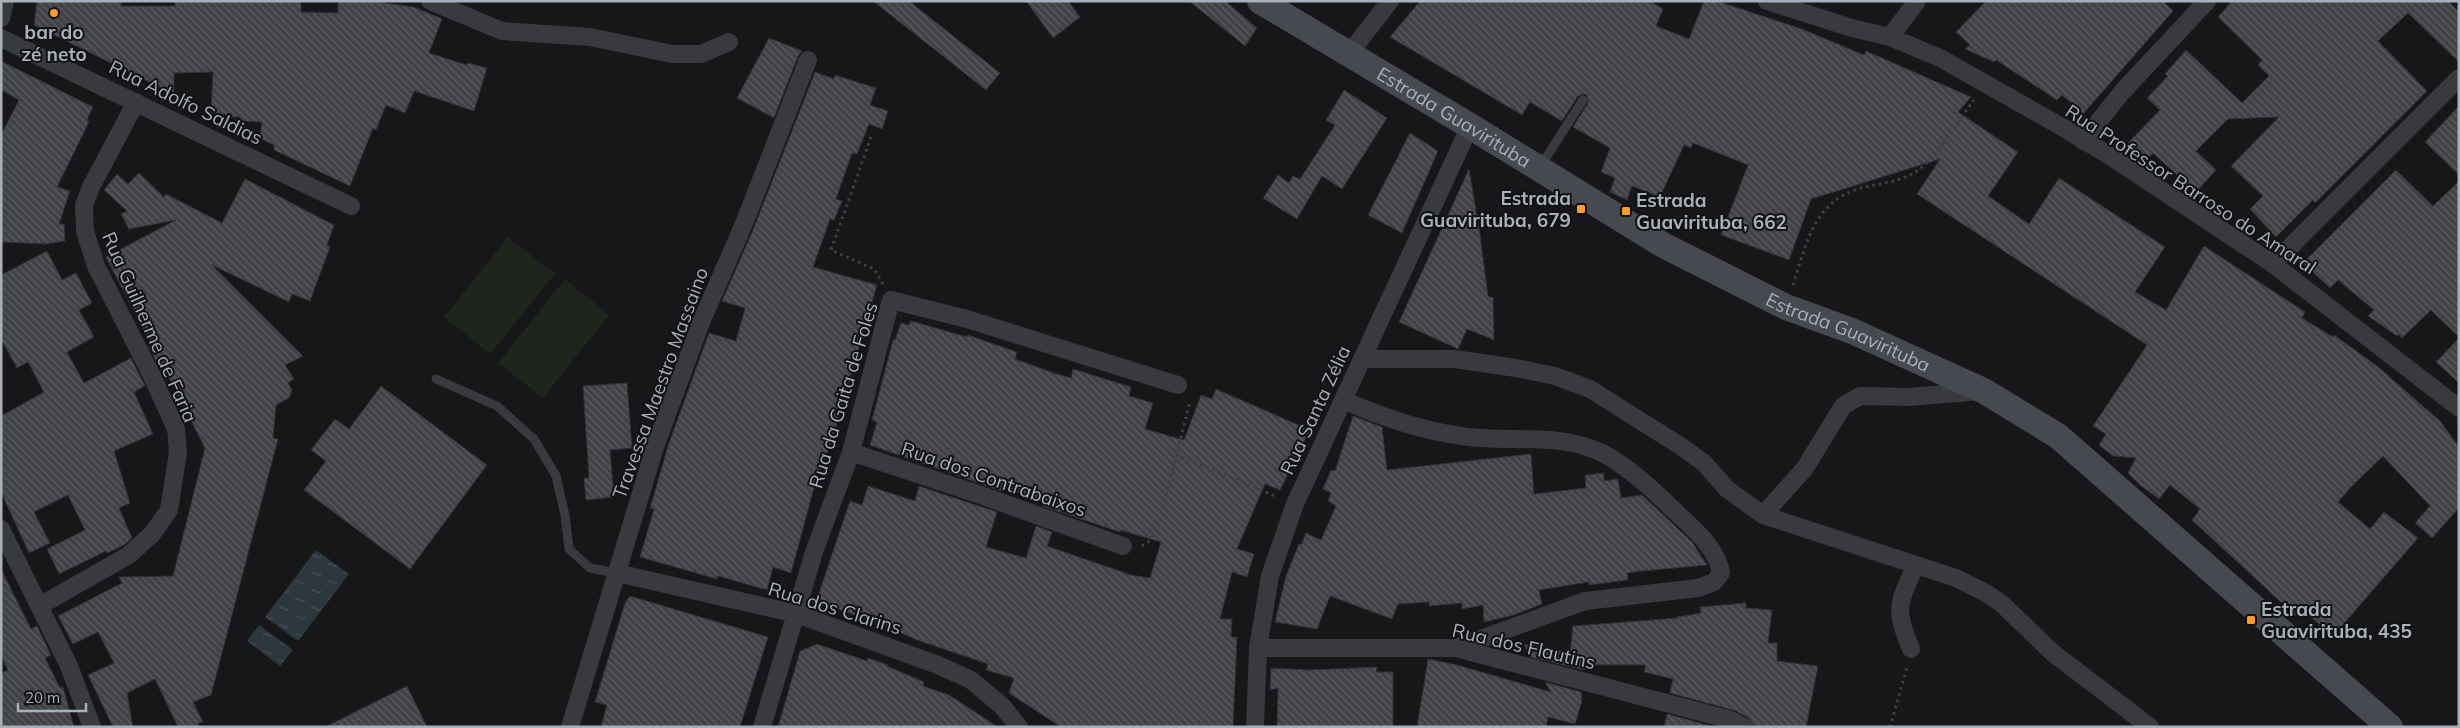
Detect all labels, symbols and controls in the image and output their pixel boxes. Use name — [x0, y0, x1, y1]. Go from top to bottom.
marker: bar do zé neto — [48, 7, 60, 19]
place label: bar do zé neto — [21, 20, 87, 66]
street label: Rua Adolfo Saldias — [105, 54, 267, 150]
street label: Estrada Guavirituba — [1373, 61, 1535, 173]
street label: Rua Professor Barroso do Amaral — [2061, 99, 2321, 279]
place label: Estrada Guavirituba, 679 — [1420, 186, 1571, 232]
place label: Estrada Guavirituba, 662 — [1636, 188, 1787, 234]
marker: Estrada Guavirituba, 679 — [1575, 203, 1587, 215]
marker: Estrada Guavirituba, 662 — [1620, 205, 1632, 217]
street label: Rua Guilherme de Faria — [97, 228, 203, 426]
street label: Travessa Maestro Massaino — [607, 264, 713, 502]
street label: Estrada Guavirituba — [1762, 287, 1934, 377]
street label: Rua da Gaita de Foles — [803, 299, 883, 491]
street label: Rua Santa Zélia — [1275, 342, 1355, 478]
street label: Rua dos Contrabaixos — [898, 436, 1090, 522]
street label: Rua dos Clarins — [766, 576, 904, 640]
place label: Estrada Guavirituba, 435 — [2261, 597, 2412, 643]
marker: Estrada Guavirituba, 435 — [2245, 614, 2257, 626]
street label: Rua dos Flautins — [1450, 618, 1598, 674]
scale bar — [18, 680, 85, 712]
text: 20 m — [25, 688, 60, 707]

